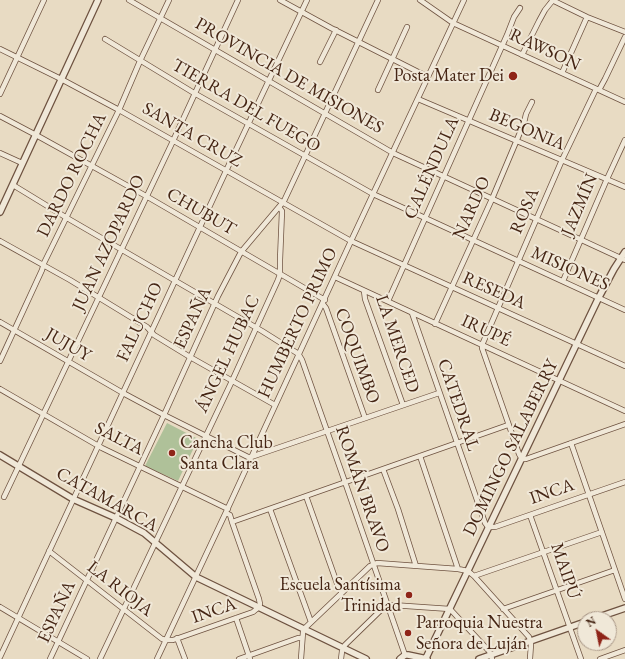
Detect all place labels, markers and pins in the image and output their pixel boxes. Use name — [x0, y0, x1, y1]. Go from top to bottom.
place label: Posta Mater Dei — [393, 65, 504, 87]
marker: Posta Mater Dei — [507, 70, 519, 82]
place label: Cancha Club Santa Clara — [180, 432, 273, 474]
marker: Cancha Club Santa Clara — [167, 448, 177, 458]
place label: Escuela Santísima Trinidad — [280, 574, 401, 616]
marker: Escuela Santísima Trinidad — [404, 590, 414, 600]
place label: Parroquia Nuestra Señora de Luján — [416, 612, 543, 654]
marker: Parroquia Nuestra Señora de Luján — [403, 628, 413, 638]

